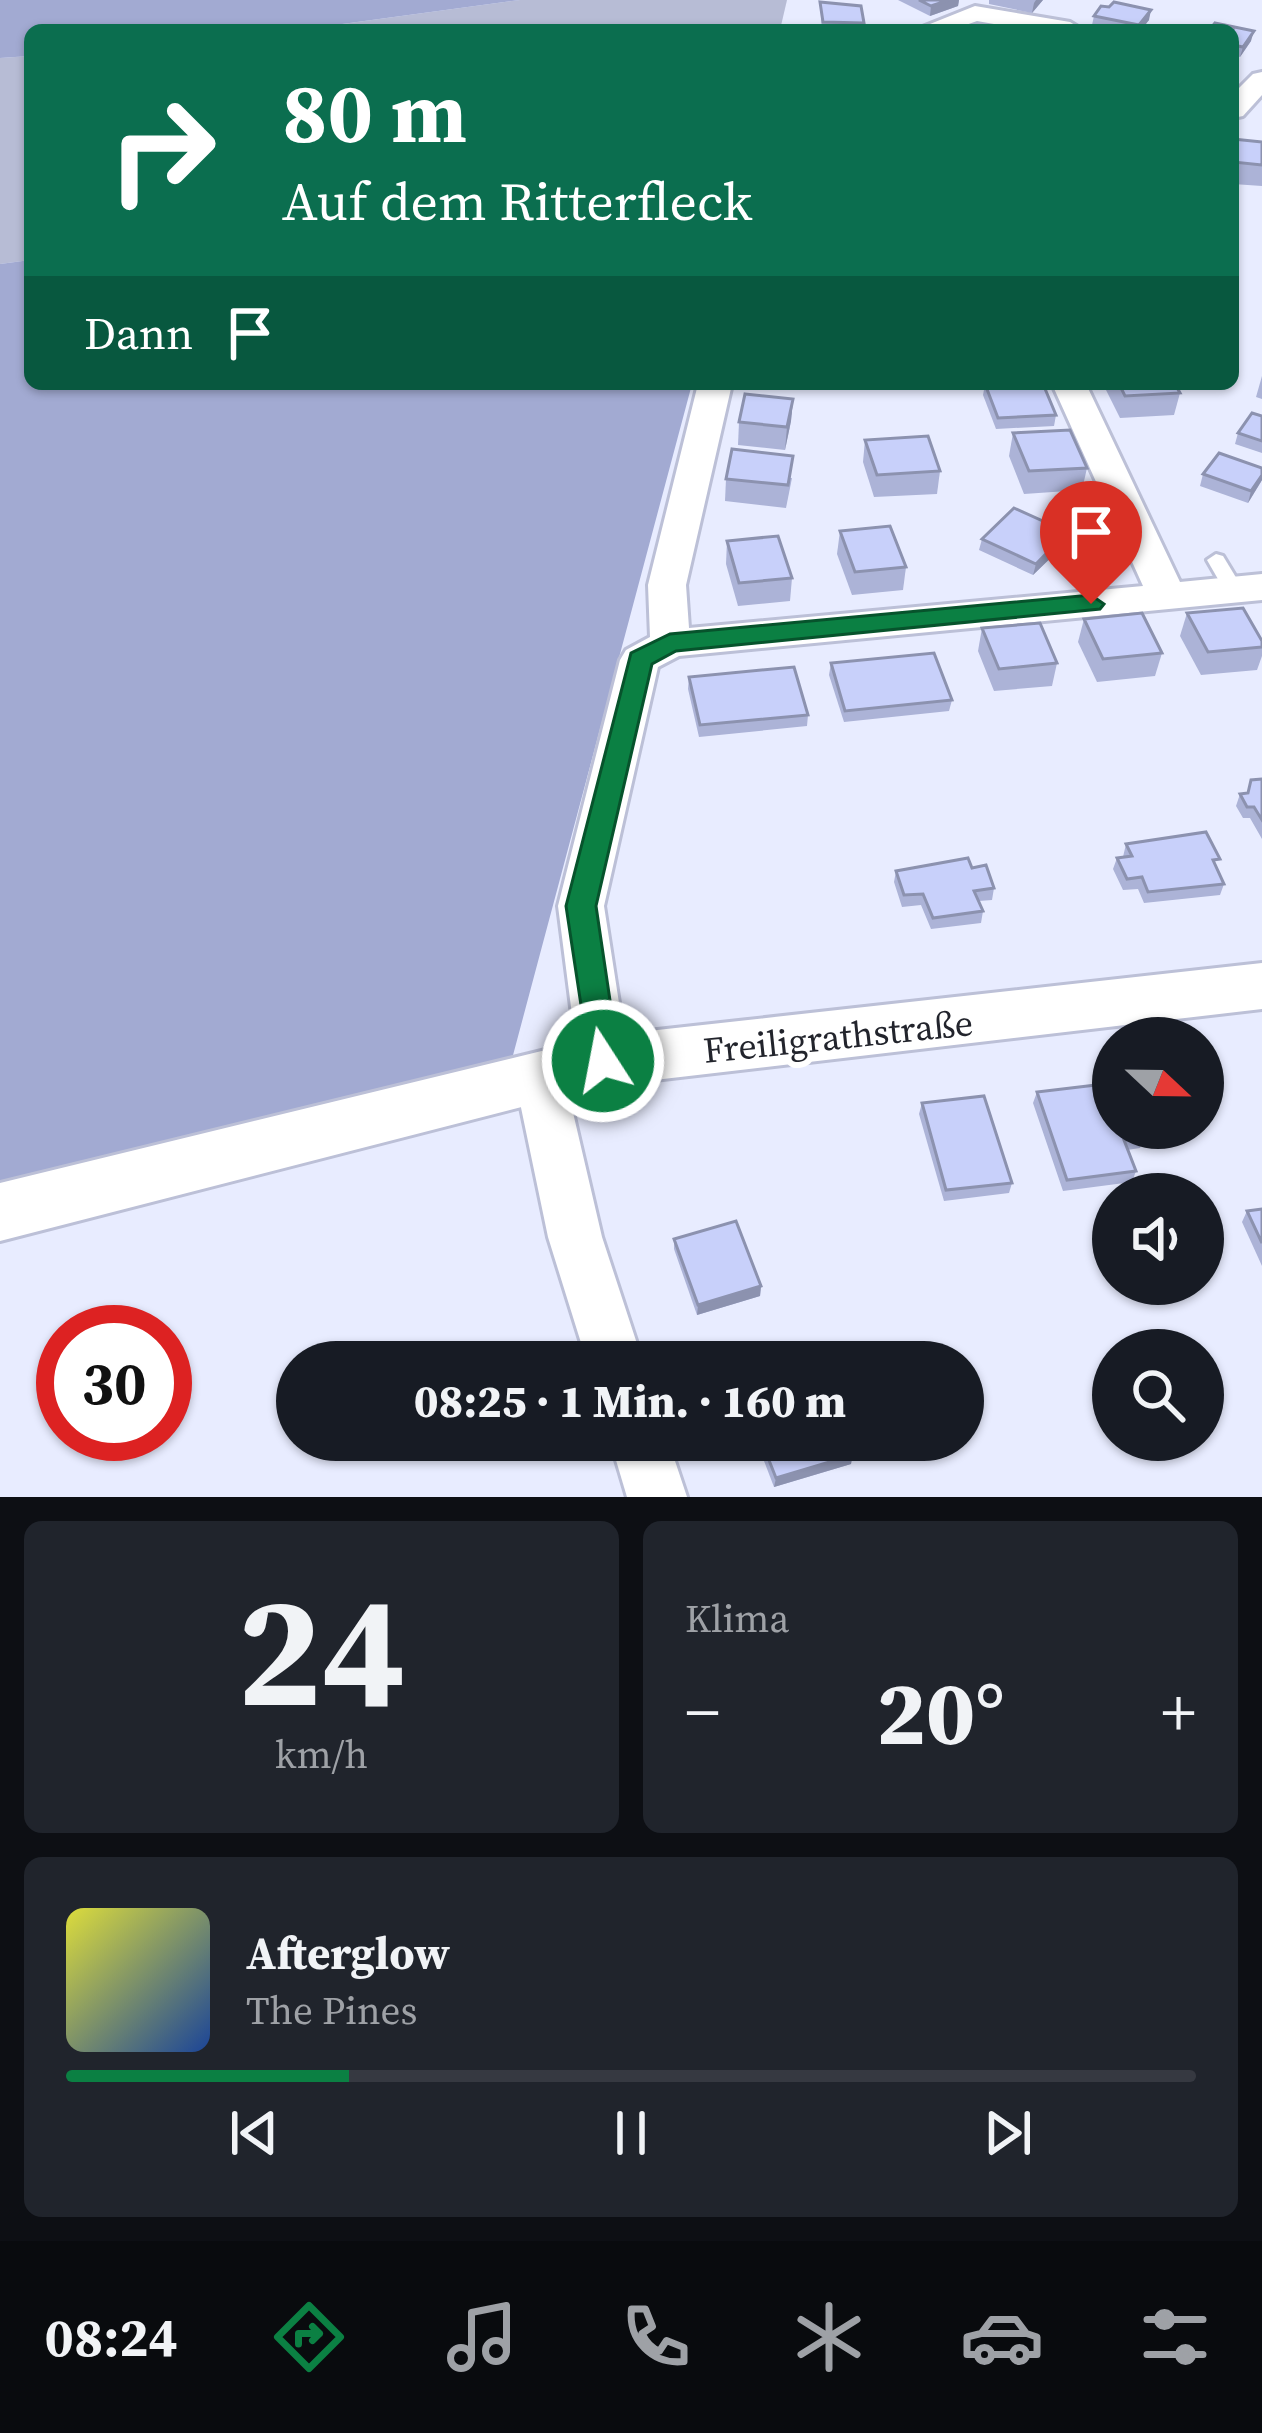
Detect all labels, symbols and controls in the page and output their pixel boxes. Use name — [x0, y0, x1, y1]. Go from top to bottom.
text: 80 m — [282, 55, 467, 170]
icon: right — [84, 72, 240, 228]
text: Auf dem Ritterfleck — [282, 164, 752, 238]
icon: arrive — [217, 300, 283, 366]
text: Dann — [84, 302, 193, 364]
pin — [1040, 481, 1142, 604]
icon: arrive — [1058, 499, 1124, 565]
position arrow — [540, 998, 666, 1124]
street label: Freiligrathstraße — [701, 998, 975, 1075]
north arrow — [1092, 1017, 1224, 1149]
map controls — [1092, 1017, 1224, 1461]
button: sound — [1092, 1173, 1224, 1305]
speed limit sign: 30 — [36, 1305, 192, 1461]
button: search — [1092, 1329, 1224, 1461]
text: 08:25 · 1 Min. · 160 m — [414, 1370, 846, 1432]
text: 24 — [237, 1543, 406, 1757]
text: Klima — [685, 1592, 789, 1645]
text: 20° — [876, 1651, 1005, 1774]
text: − — [685, 1667, 720, 1757]
text: + — [1161, 1667, 1196, 1757]
text: km/h — [275, 1728, 368, 1781]
text: Afterglow — [246, 1922, 450, 1984]
text: The Pines — [246, 1984, 417, 2037]
icon: previous — [221, 2100, 287, 2166]
icon: pause — [598, 2100, 664, 2166]
icon: next — [975, 2100, 1041, 2166]
icon: directions — [267, 2295, 351, 2379]
icon: music — [440, 2295, 524, 2379]
icon: phone — [614, 2295, 698, 2379]
icon: climate — [787, 2295, 871, 2379]
icon: car — [960, 2295, 1044, 2379]
icon: filters — [1133, 2295, 1217, 2379]
text: 08:24 — [45, 2300, 178, 2374]

